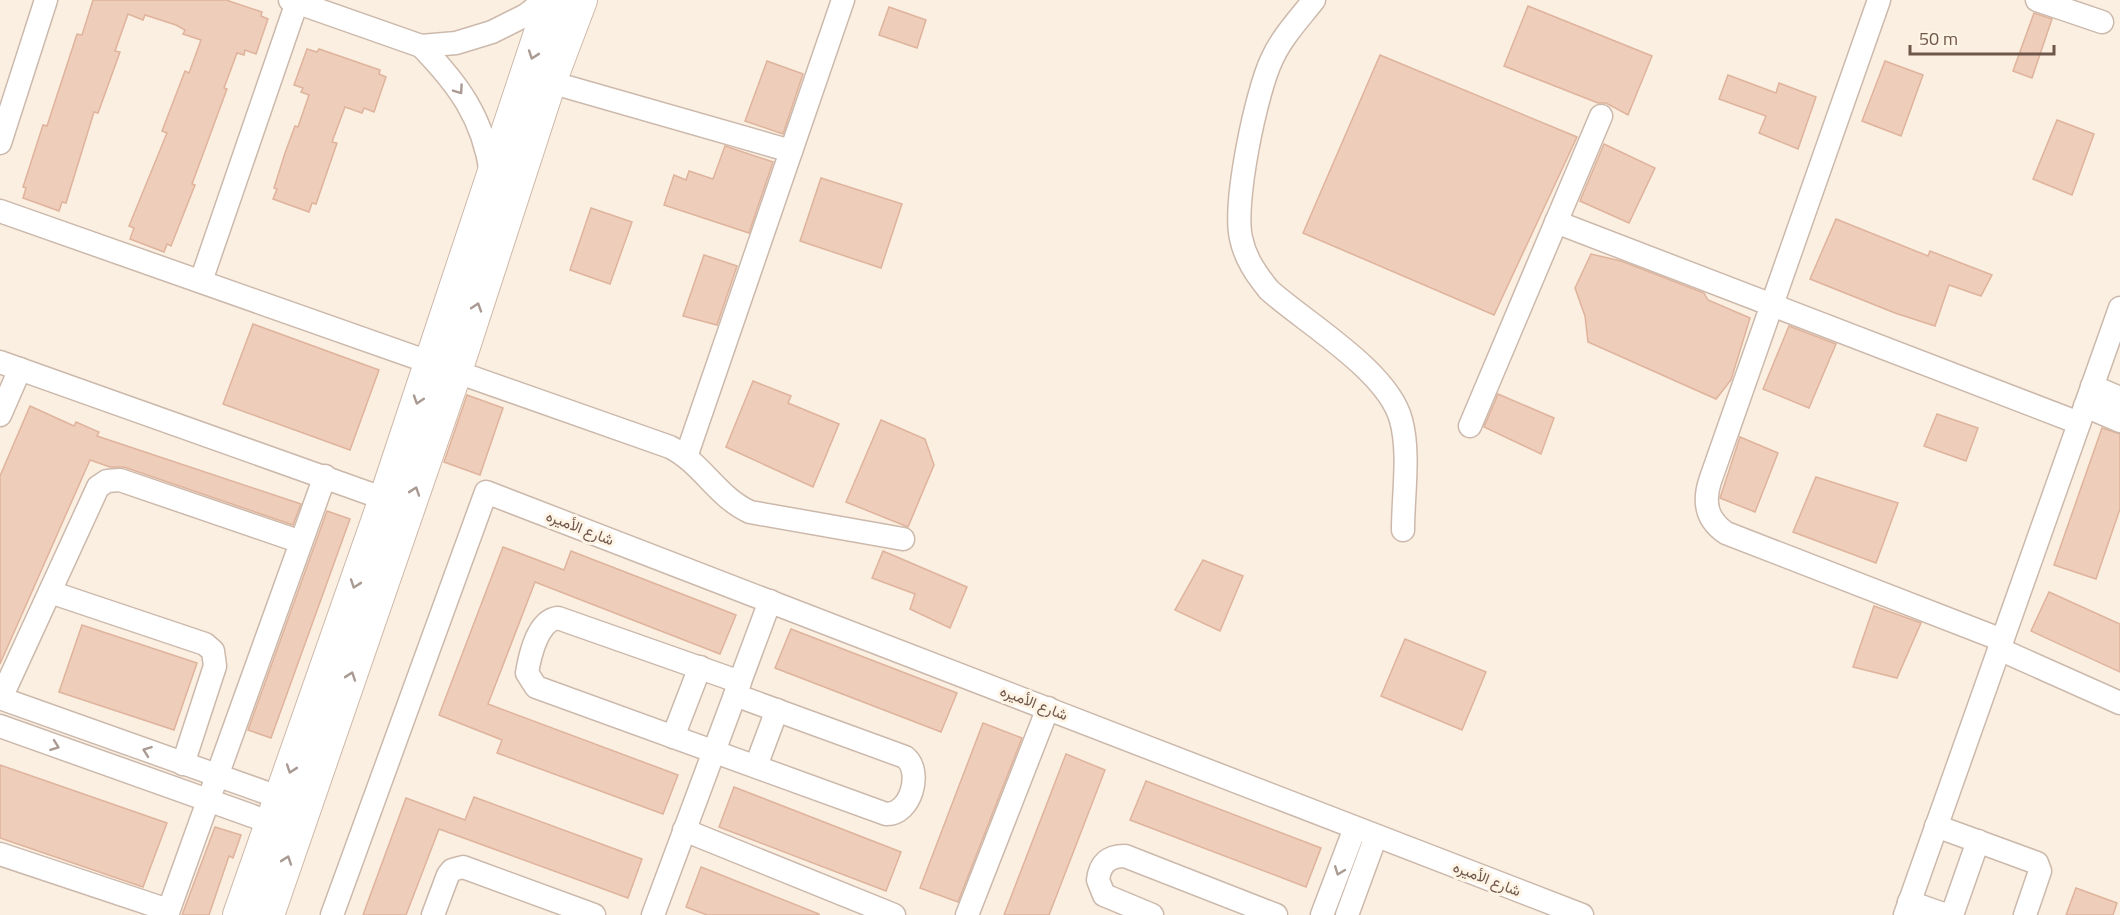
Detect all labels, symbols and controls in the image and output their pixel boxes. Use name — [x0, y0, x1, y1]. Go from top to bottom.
scale bar — [1910, 18, 2054, 56]
text: 50 m — [1919, 25, 1958, 52]
one-way arrow — [528, 50, 540, 60]
one-way arrow — [452, 84, 463, 95]
one-way arrow — [470, 302, 482, 313]
one-way arrow — [413, 394, 425, 405]
one-way arrow — [407, 486, 420, 497]
street label: شارع الأميره — [543, 504, 618, 551]
one-way arrow — [350, 579, 363, 589]
one-way arrow — [343, 671, 356, 681]
street label: شارع الأميره — [997, 679, 1072, 726]
one-way arrow — [49, 738, 60, 751]
one-way arrow — [142, 745, 153, 758]
one-way arrow — [286, 763, 299, 774]
one-way arrow — [279, 855, 292, 866]
street label: شارع الأميره — [1450, 855, 1525, 902]
one-way arrow — [1333, 865, 1346, 876]

